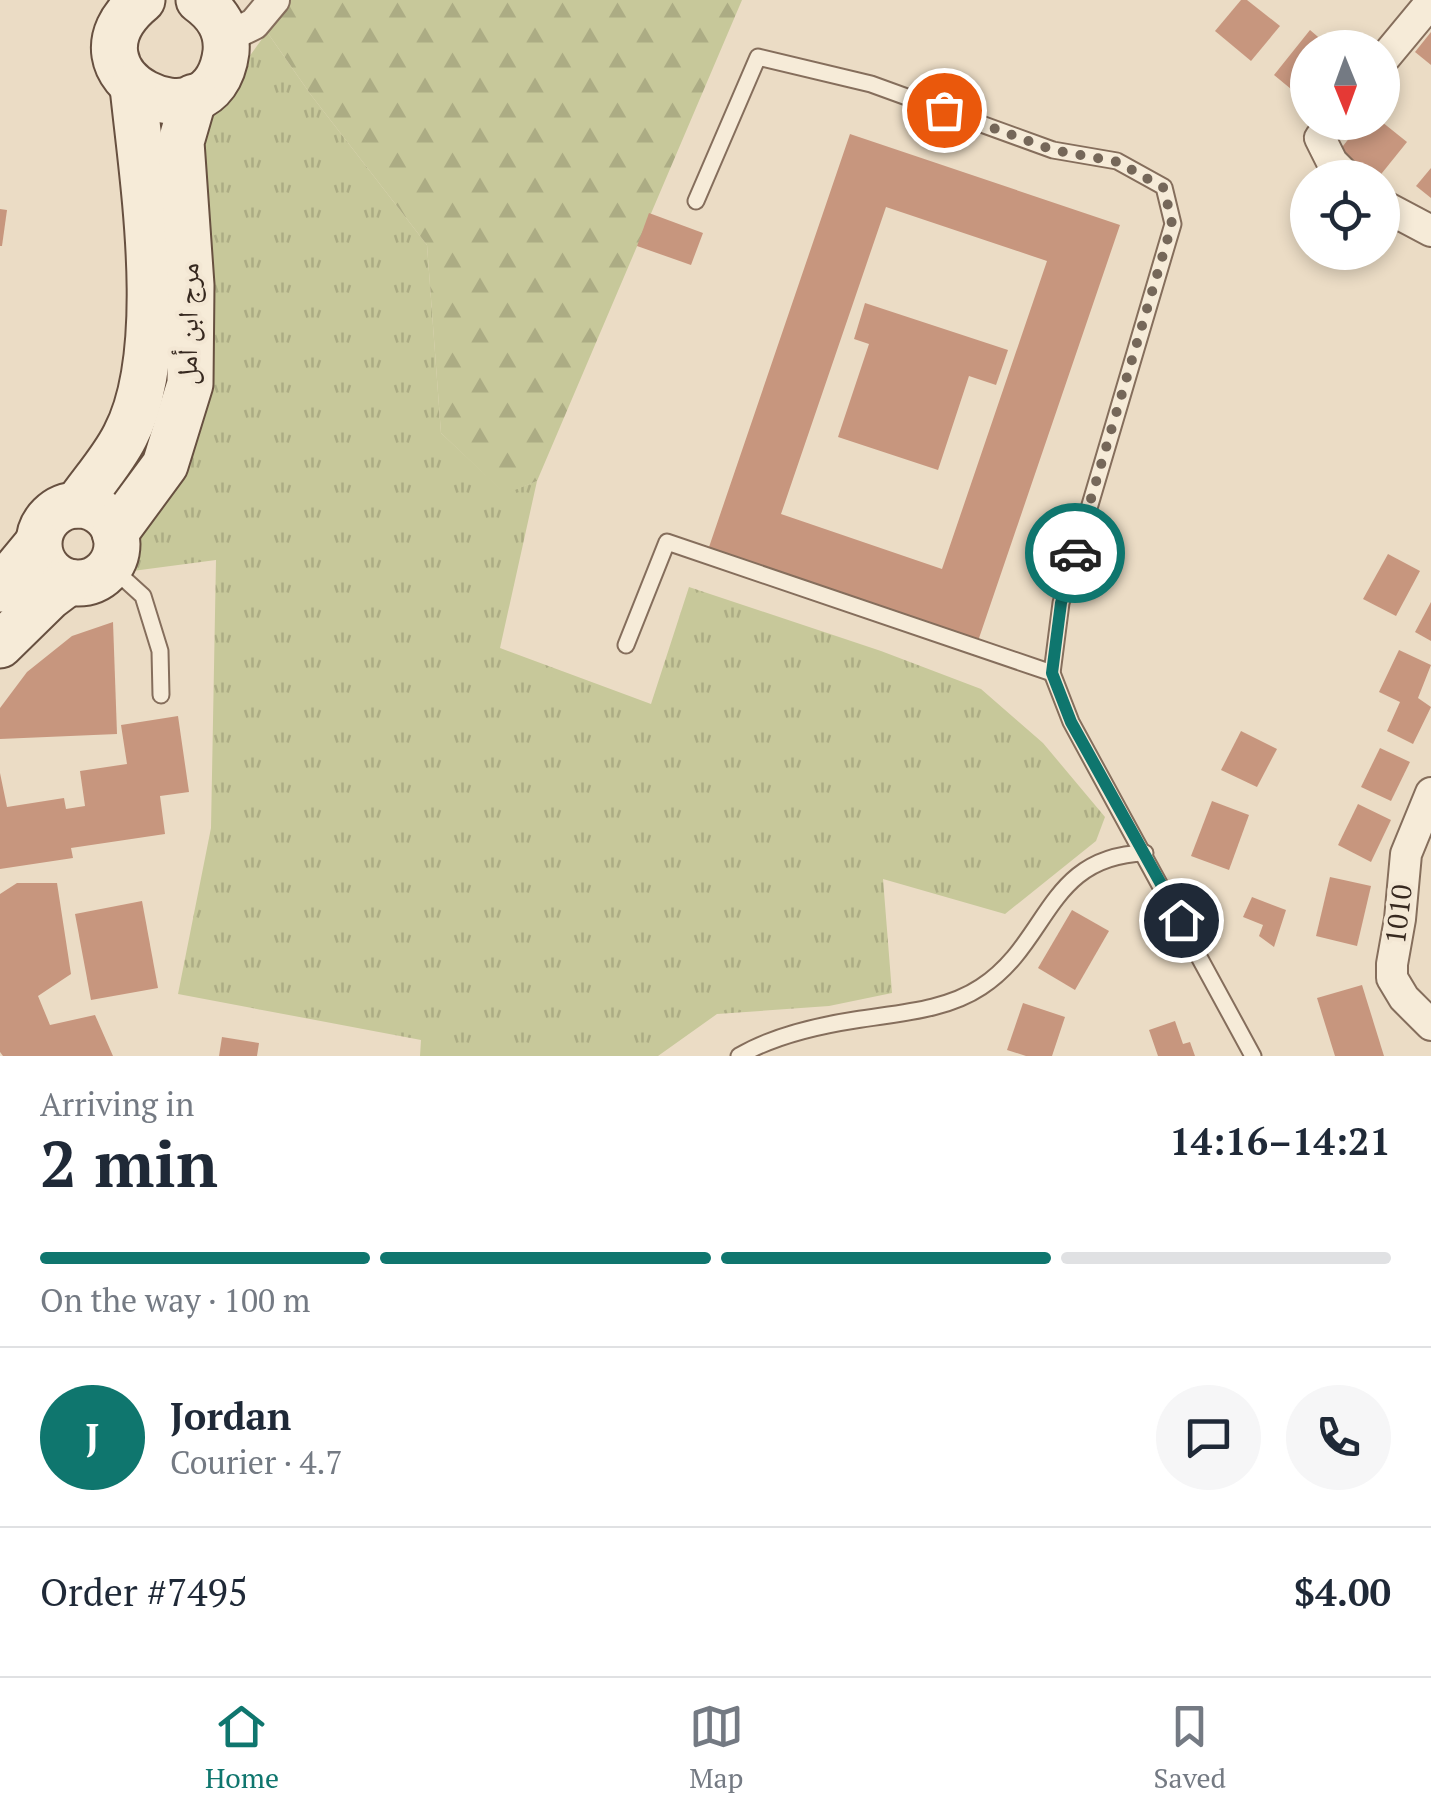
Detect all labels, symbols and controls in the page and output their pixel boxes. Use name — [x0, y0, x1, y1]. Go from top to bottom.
north arrow — [1290, 30, 1400, 140]
map controls — [1290, 30, 1400, 270]
pin — [902, 68, 987, 153]
icon: bag — [917, 83, 972, 138]
button: locate — [1290, 160, 1400, 270]
street label: مرج ابن أمل — [167, 263, 207, 385]
courier — [1025, 503, 1125, 603]
icon: car — [1048, 526, 1103, 581]
pin — [1139, 878, 1224, 963]
street label: 1010 — [1376, 882, 1420, 946]
icon: home — [1154, 893, 1209, 948]
text: Arriving in — [40, 1083, 194, 1125]
text: 14:16–14:21 — [1169, 1116, 1391, 1166]
text: 2 min — [40, 1119, 218, 1206]
text: On the way · 100 m — [40, 1279, 310, 1321]
button: chat — [1156, 1385, 1261, 1490]
button: phone — [1286, 1385, 1391, 1490]
text: Jordan — [170, 1391, 291, 1441]
text: J — [86, 1412, 99, 1462]
text: Courier · 4.7 — [170, 1441, 342, 1483]
text: Order #7495 — [40, 1567, 248, 1617]
text: $4.00 — [1294, 1567, 1391, 1617]
tab: Home — [205, 1699, 279, 1796]
tab: Map — [689, 1699, 744, 1796]
tab: Saved — [1154, 1699, 1226, 1796]

